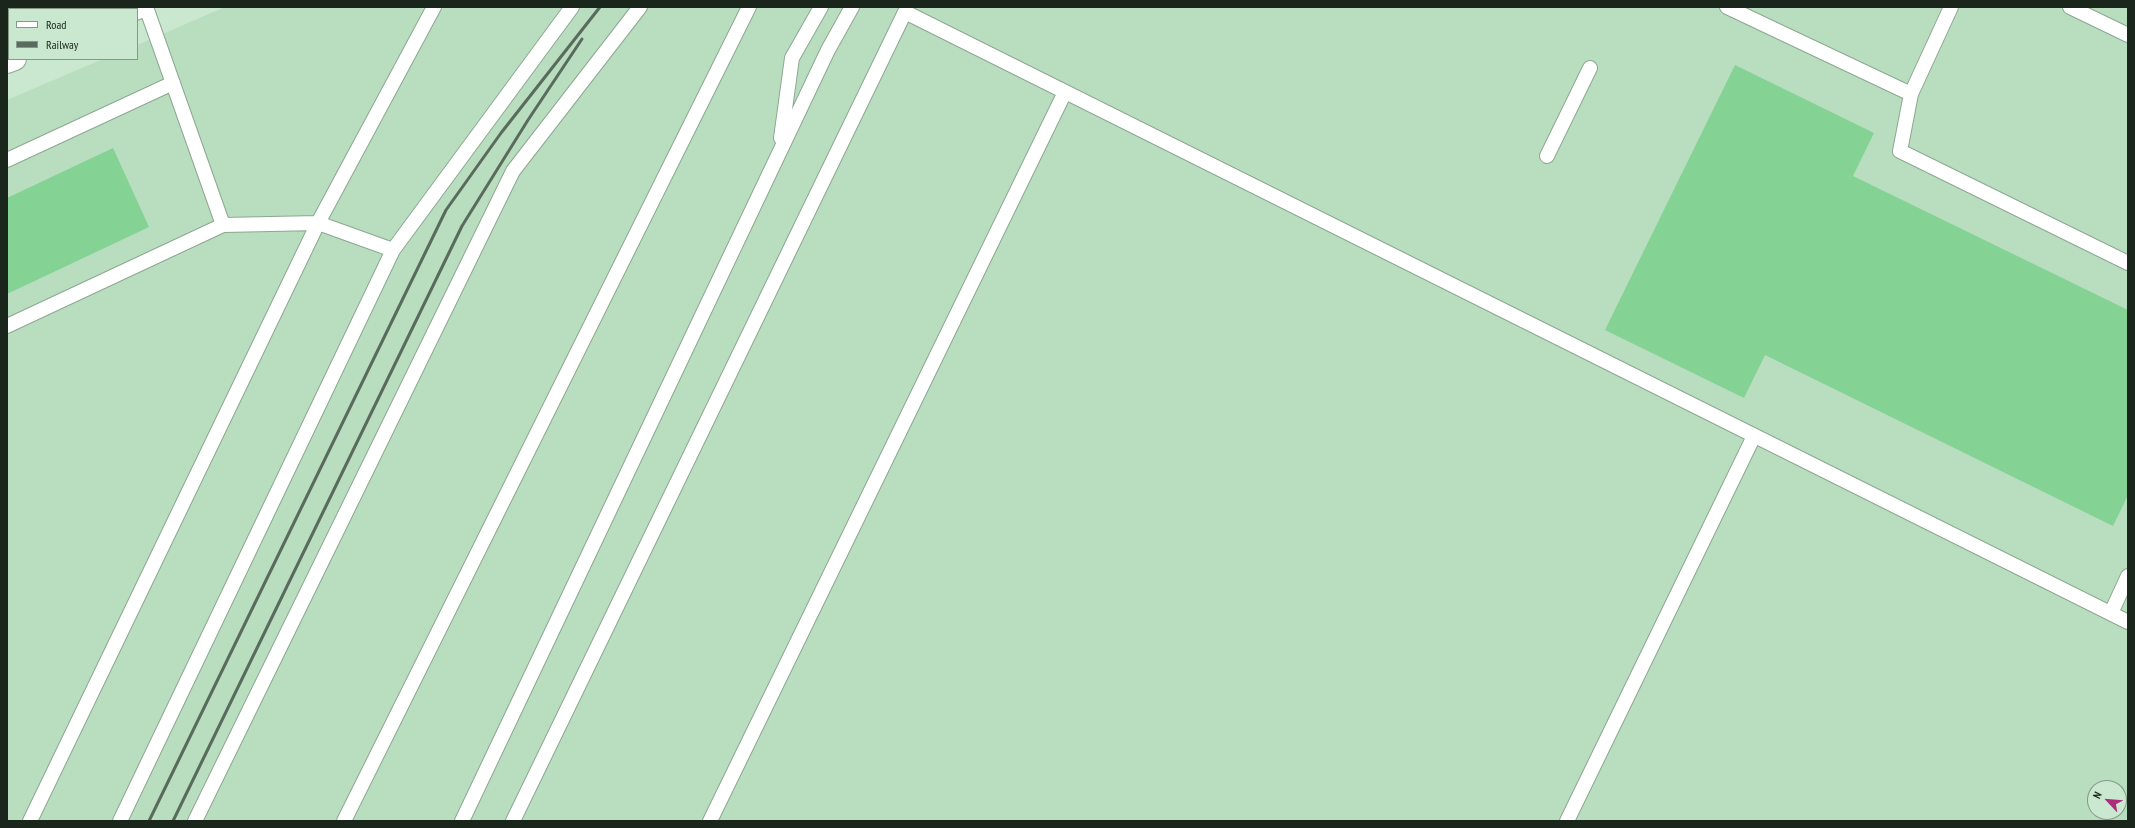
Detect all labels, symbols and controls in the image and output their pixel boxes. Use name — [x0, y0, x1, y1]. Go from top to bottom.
legend — [8, 8, 138, 60]
text: Road — [46, 17, 66, 32]
text: Railway — [46, 37, 78, 52]
north arrow — [2087, 780, 2127, 820]
text: N — [2090, 789, 2105, 801]

